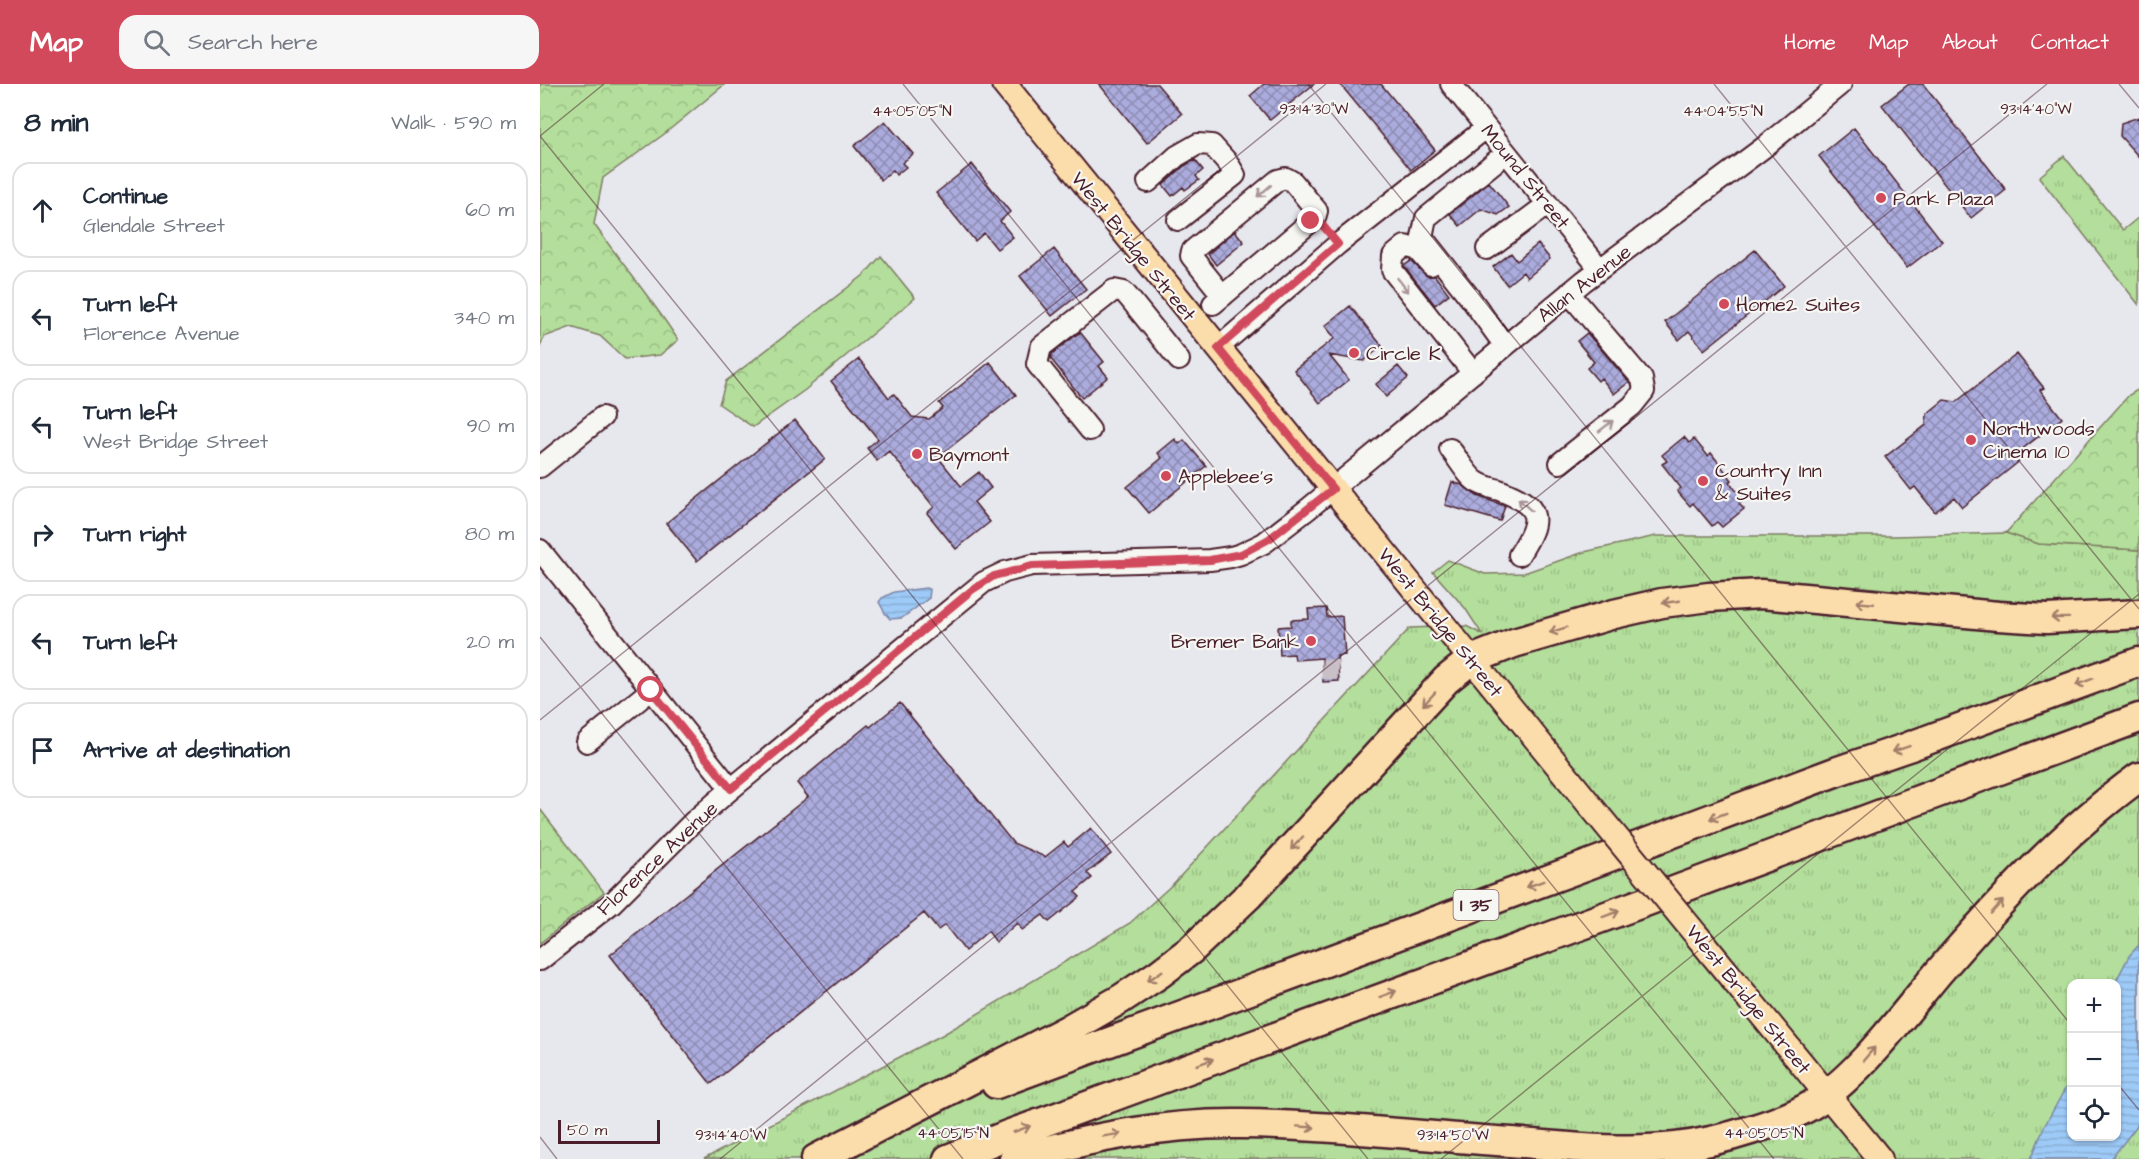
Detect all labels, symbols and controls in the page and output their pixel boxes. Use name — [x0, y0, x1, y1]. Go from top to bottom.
search box — [119, 15, 539, 69]
text: Map — [30, 23, 83, 62]
icon: search — [140, 26, 173, 59]
text: Search here — [188, 27, 318, 58]
text: Home — [1784, 28, 1836, 57]
text: Map — [1869, 28, 1909, 57]
text: About — [1942, 28, 1998, 57]
text: Contact — [2031, 28, 2109, 57]
text: 93°14'30"W — [1280, 99, 1348, 120]
text: 93°14'40"W — [2000, 99, 2072, 120]
text: 44°05'05"N — [872, 101, 952, 122]
text: 44°04'55"N — [1683, 101, 1763, 122]
text: 8 min — [24, 105, 88, 141]
text: Walk · 590 m — [391, 109, 516, 137]
street label: Mound Street — [1474, 118, 1576, 235]
street label: West Bridge Street — [1063, 166, 1202, 328]
text: Continue — [83, 181, 168, 212]
one-way arrow — [1256, 185, 1272, 198]
place label: Park Plaza — [1893, 185, 1993, 213]
marker: Park Plaza — [1874, 191, 1888, 205]
icon: ahead — [26, 194, 59, 227]
text: 60 m — [465, 196, 514, 224]
route end — [1297, 207, 1323, 233]
text: Glendale Street — [83, 212, 225, 240]
street label: Allan Avenue — [1532, 238, 1638, 329]
one-way arrow — [1397, 276, 1410, 292]
text: Turn left — [83, 289, 177, 320]
place label: Home2 Suites — [1736, 291, 1860, 319]
marker: Home2 Suites — [1717, 297, 1731, 311]
icon: left — [26, 302, 59, 335]
text: 340 m — [454, 304, 514, 332]
text: Florence Avenue — [83, 320, 240, 348]
place label: Circle K — [1366, 340, 1441, 368]
marker: Circle K — [1347, 346, 1361, 360]
text: Turn left — [83, 397, 177, 428]
icon: left — [26, 410, 59, 443]
text: 90 m — [466, 412, 514, 440]
place label: Northwoods Cinema 10 — [1983, 415, 2095, 466]
one-way arrow — [1598, 420, 1614, 433]
text: West Bridge Street — [83, 428, 268, 456]
marker: Northwoods Cinema 10 — [1964, 433, 1978, 447]
place label: Baymont — [929, 441, 1009, 470]
marker: Baymont — [910, 447, 924, 461]
place label: Country Inn & Suites — [1715, 457, 1822, 508]
place label: Applebee's — [1178, 463, 1273, 491]
marker: Applebee's — [1159, 469, 1173, 483]
marker: Country Inn & Suites — [1696, 474, 1710, 488]
one-way arrow — [1518, 498, 1534, 512]
icon: right — [26, 518, 59, 551]
text: Turn right — [83, 519, 186, 550]
text: 80 m — [465, 520, 514, 548]
street label: West Bridge Street — [1370, 542, 1509, 704]
one-way arrow — [1662, 597, 1682, 608]
one-way arrow — [1856, 597, 1876, 608]
one-way arrow — [2050, 613, 2070, 624]
one-way arrow — [1549, 625, 1568, 636]
icon: left — [26, 626, 59, 659]
text: Turn left — [83, 627, 177, 658]
text: 20 m — [466, 628, 514, 656]
place label: Bremer Bank — [1171, 628, 1299, 656]
marker: Bremer Bank — [1304, 634, 1318, 648]
route start — [637, 676, 663, 702]
one-way arrow — [2075, 678, 2094, 689]
one-way arrow — [1422, 692, 1436, 707]
icon: arrive — [26, 734, 59, 767]
text: Arrive at destination — [83, 735, 290, 766]
one-way arrow — [1892, 745, 1911, 756]
street label: Florence Avenue — [591, 795, 725, 922]
one-way arrow — [1709, 811, 1728, 822]
one-way arrow — [1290, 835, 1304, 850]
one-way arrow — [1526, 880, 1545, 891]
road number: I 35 — [1454, 890, 1498, 920]
one-way arrow — [1990, 900, 2004, 915]
one-way arrow — [1601, 908, 1620, 919]
street label: West Bridge Street — [1678, 919, 1817, 1081]
one-way arrow — [1147, 970, 1164, 982]
map controls — [2067, 979, 2121, 1141]
button: + — [2067, 979, 2121, 1033]
one-way arrow — [1378, 988, 1397, 999]
button: − — [2067, 1033, 2121, 1087]
one-way arrow — [1862, 1047, 1876, 1062]
one-way arrow — [1195, 1055, 1214, 1066]
button: locate — [2067, 1087, 2121, 1141]
scale bar — [558, 1117, 660, 1144]
text: 50 m — [567, 1119, 607, 1141]
one-way arrow — [1296, 1122, 1316, 1133]
text: 44°05'15"N — [917, 1123, 989, 1144]
one-way arrow — [1012, 1123, 1031, 1134]
text: 44°05'05"N — [1724, 1123, 1804, 1144]
text: 93°14'40"W — [695, 1125, 767, 1146]
text: 93°14'50"W — [1417, 1125, 1489, 1146]
one-way arrow — [1102, 1129, 1121, 1140]

